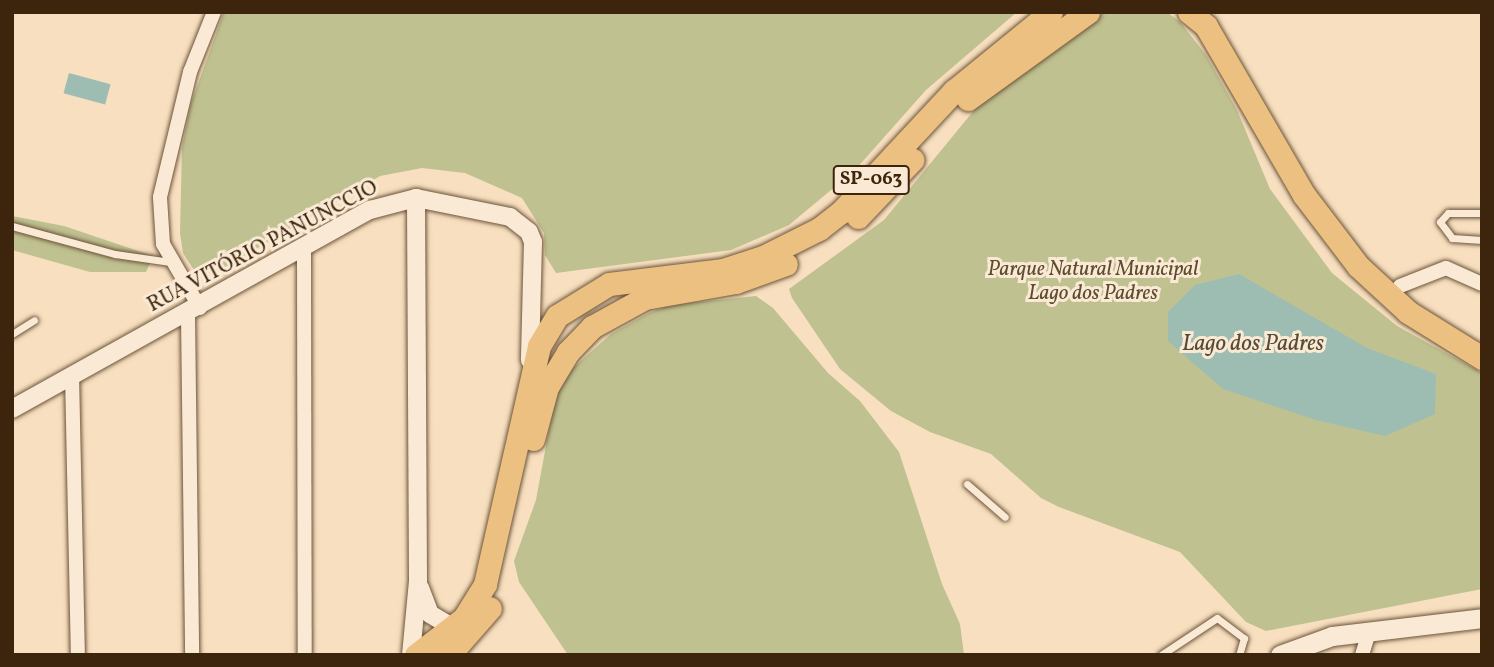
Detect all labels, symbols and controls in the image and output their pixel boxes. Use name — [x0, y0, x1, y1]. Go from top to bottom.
road number: SP-063 — [832, 164, 910, 196]
street label: RUA VITÓRIO PANUNCCIO — [143, 175, 383, 319]
park label: Parque Natural Municipal Lago dos Padres — [988, 257, 1198, 307]
water label: Lago dos Padres — [1182, 330, 1324, 358]

